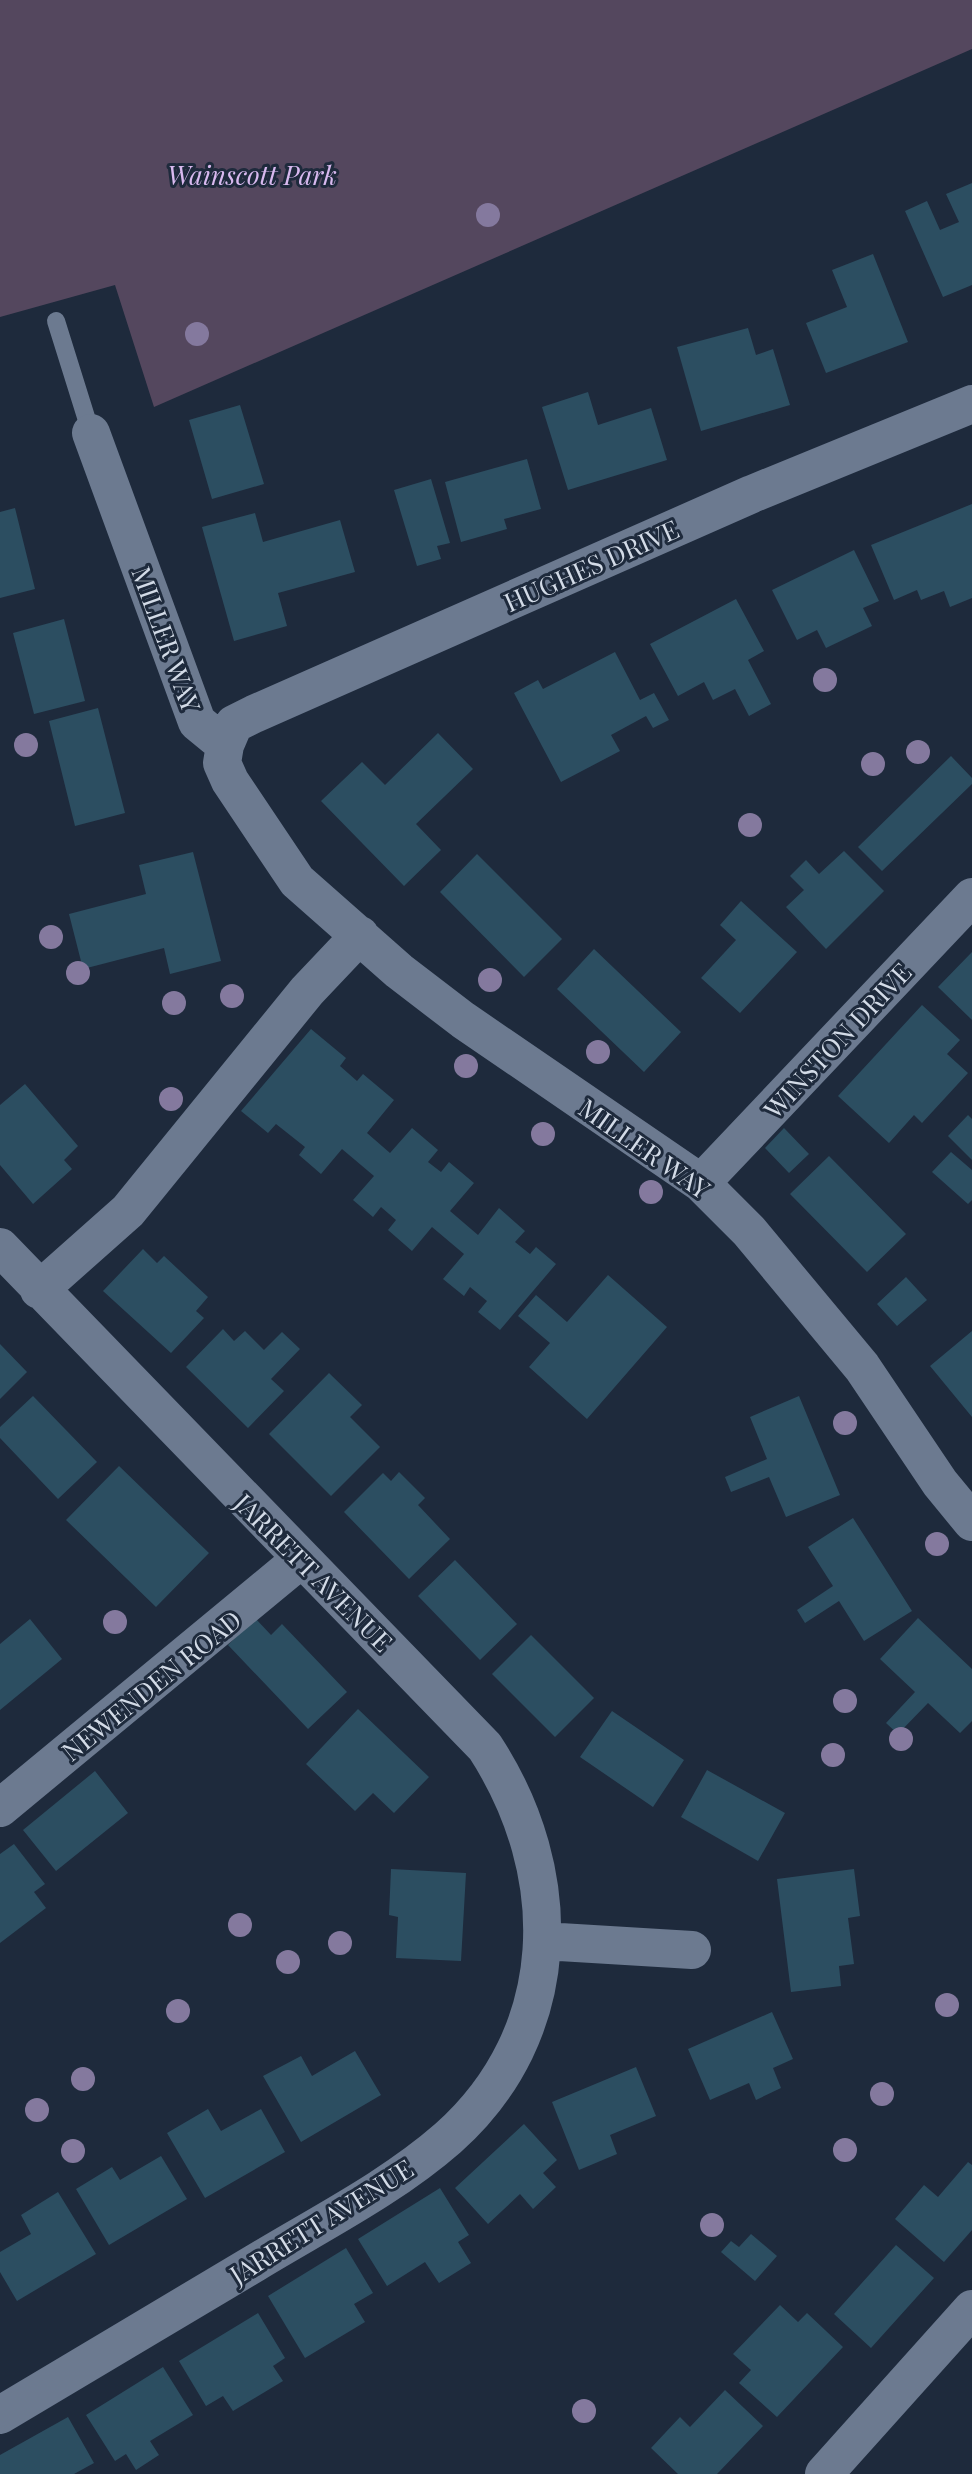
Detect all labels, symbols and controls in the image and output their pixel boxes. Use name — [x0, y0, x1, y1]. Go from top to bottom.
park label: Wainscott Park — [167, 157, 337, 192]
street label: HUGHES DRIVE — [498, 511, 684, 619]
street label: MILLER WAY — [124, 561, 210, 717]
street label: WINSTON DRIVE — [755, 954, 918, 1126]
street label: MILLER WAY — [572, 1090, 718, 1206]
street label: JARRETT AVENUE — [227, 1485, 401, 1659]
street label: NEWENDEN ROAD — [54, 1602, 248, 1768]
street label: JARRETT AVENUE — [222, 2150, 419, 2292]

